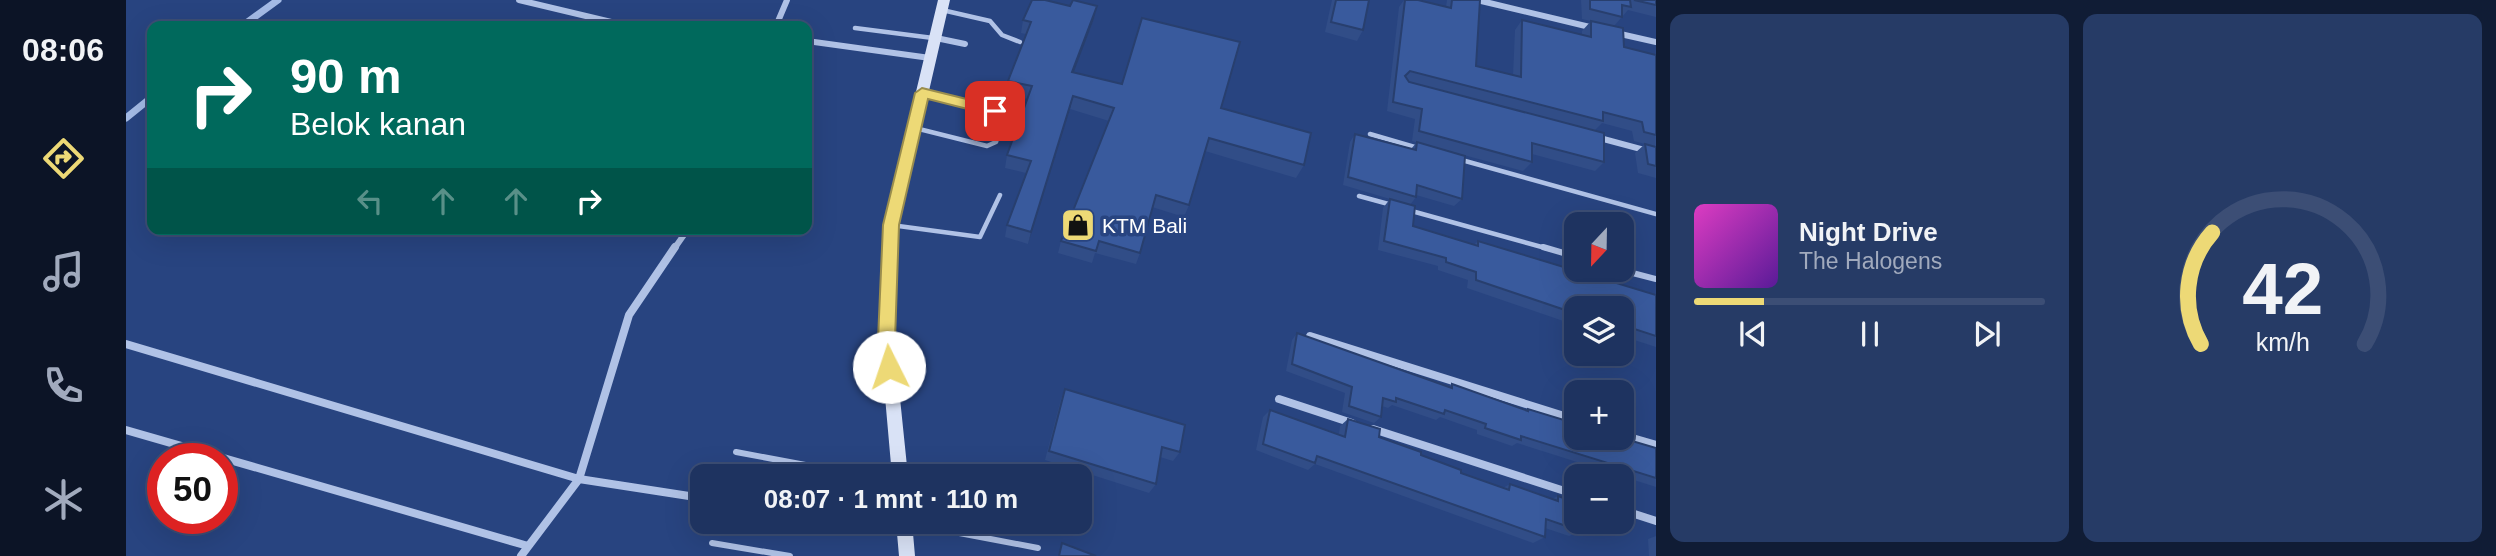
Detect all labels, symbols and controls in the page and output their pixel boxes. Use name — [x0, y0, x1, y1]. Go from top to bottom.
text: 08:06 — [22, 32, 104, 68]
icon: right — [175, 49, 266, 140]
text: 90 m — [290, 49, 402, 103]
pin — [965, 81, 1025, 141]
icon: arrive — [976, 92, 1014, 130]
text: Belok kanan — [290, 106, 466, 142]
icon: directions — [39, 134, 88, 183]
icon: left — [351, 182, 389, 220]
icon: ahead — [424, 182, 462, 220]
icon: ahead — [497, 182, 535, 220]
icon: right — [570, 182, 608, 220]
shop icon: KTM Bali — [1059, 206, 1097, 244]
north arrow — [1564, 212, 1634, 282]
map controls — [1564, 212, 1634, 534]
place label: KTM Bali — [1102, 214, 1187, 237]
text: Night Drive — [1799, 217, 1938, 247]
icon: music — [39, 247, 88, 296]
text: The Halogens — [1799, 248, 1942, 274]
text: 42 — [2242, 248, 2323, 329]
button: layers — [1564, 296, 1634, 366]
icon: previous — [1734, 315, 1772, 353]
icon: pause — [1851, 315, 1889, 353]
icon: next — [1968, 315, 2006, 353]
text: km/h — [2255, 328, 2310, 356]
position arrow — [852, 330, 926, 404]
icon: phone — [39, 361, 88, 410]
button: + — [1564, 380, 1634, 450]
speed limit sign: 50 — [147, 443, 238, 534]
button: − — [1564, 464, 1634, 534]
icon: climate — [39, 475, 88, 524]
text: 08:07 · 1 mnt · 110 m — [764, 484, 1018, 514]

